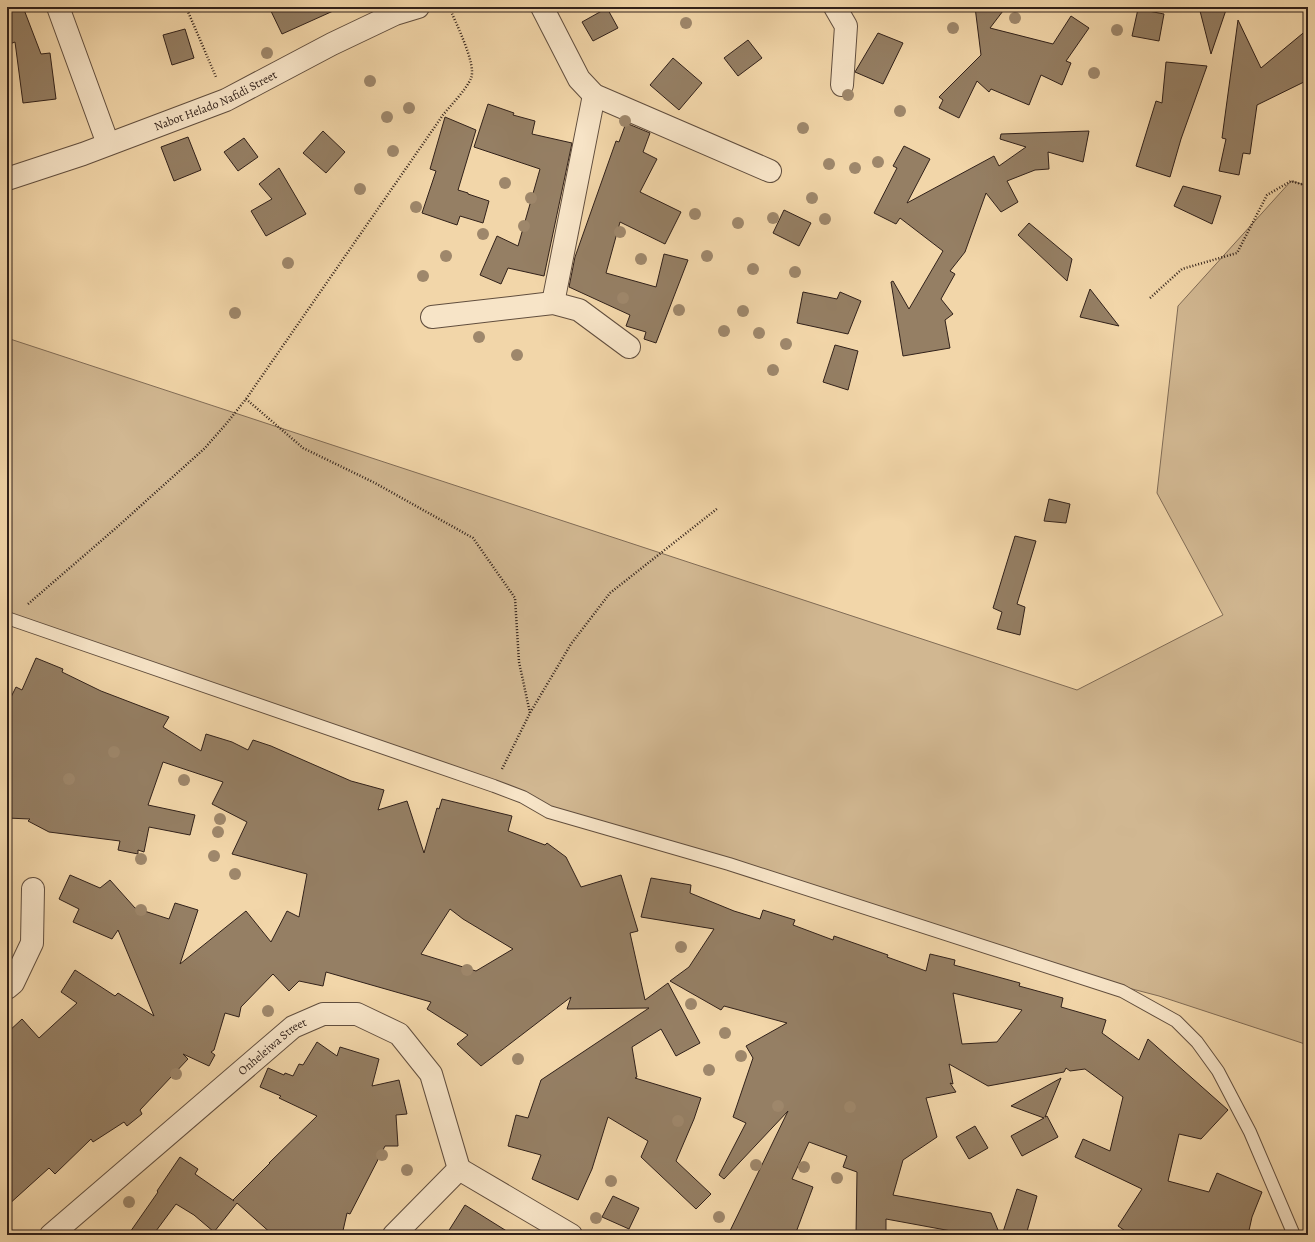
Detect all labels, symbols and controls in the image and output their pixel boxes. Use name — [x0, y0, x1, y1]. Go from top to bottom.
street label: Nabot Helado Nafidi Street — [152, 66, 280, 134]
street label: Onheleiwa Street — [235, 1014, 309, 1079]

